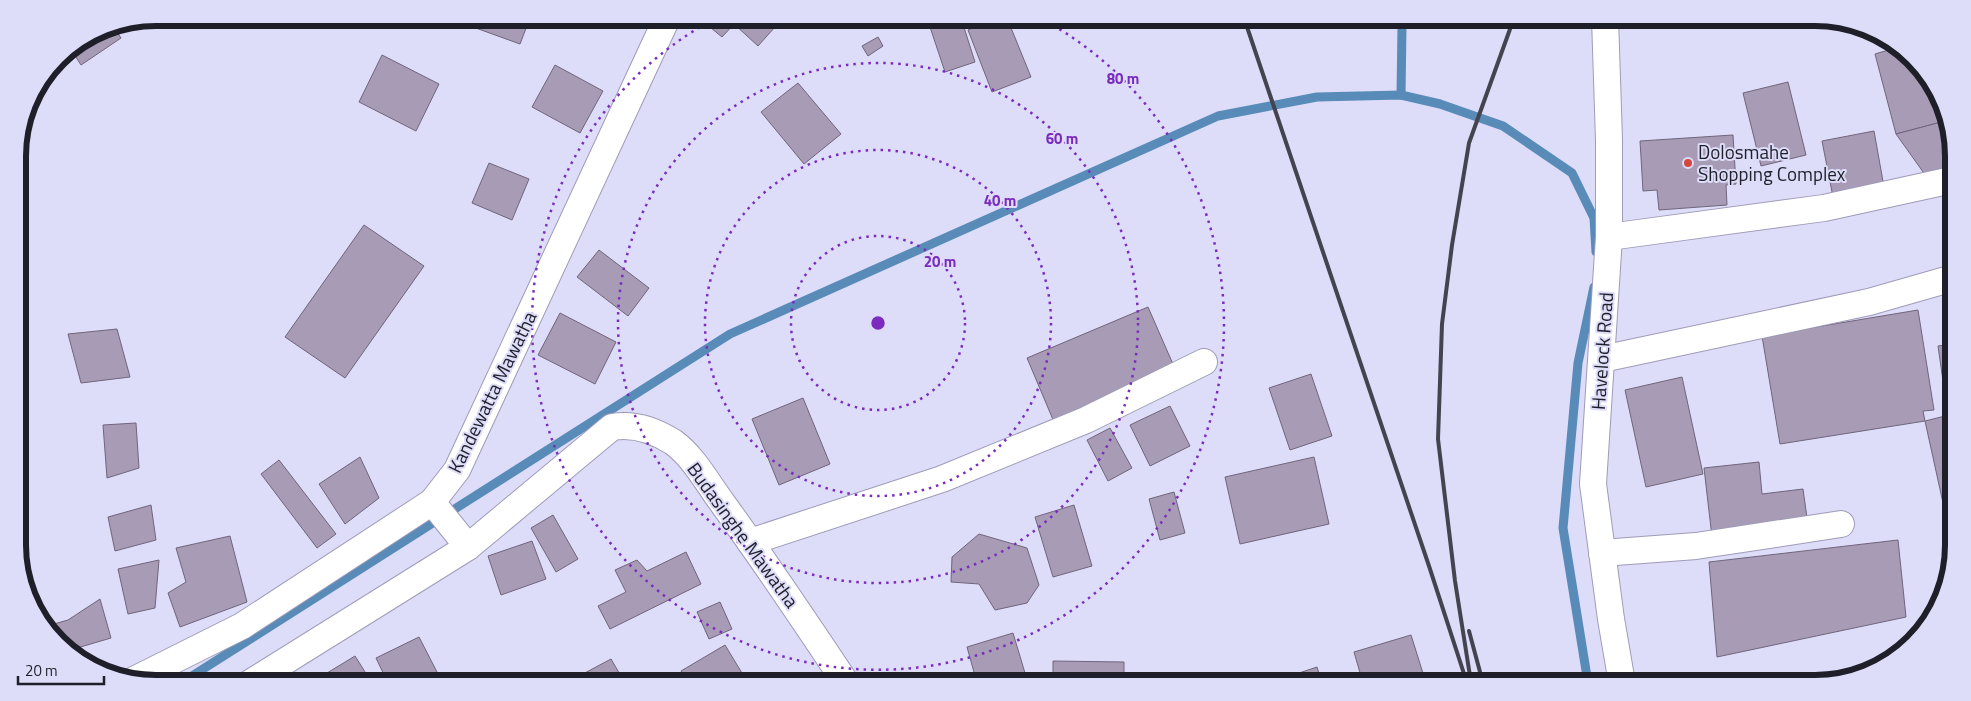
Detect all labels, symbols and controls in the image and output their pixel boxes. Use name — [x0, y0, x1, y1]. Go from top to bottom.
text: 80 m — [1107, 67, 1139, 90]
text: 60 m — [1046, 127, 1078, 150]
place label: Dolosmahe Shopping Complex — [1698, 137, 1846, 188]
marker: Dolosmahe Shopping Complex — [1682, 157, 1694, 169]
text: 40 m — [984, 189, 1016, 212]
text: 20 m — [924, 250, 956, 273]
street label: Havelock Road — [1583, 291, 1620, 411]
street label: Kandewatta Mawatha — [440, 306, 544, 478]
centre of rings — [869, 314, 887, 332]
street label: Budasinghe Mawatha — [681, 456, 807, 614]
scale bar — [18, 654, 104, 686]
text: 20 m — [25, 659, 58, 682]

